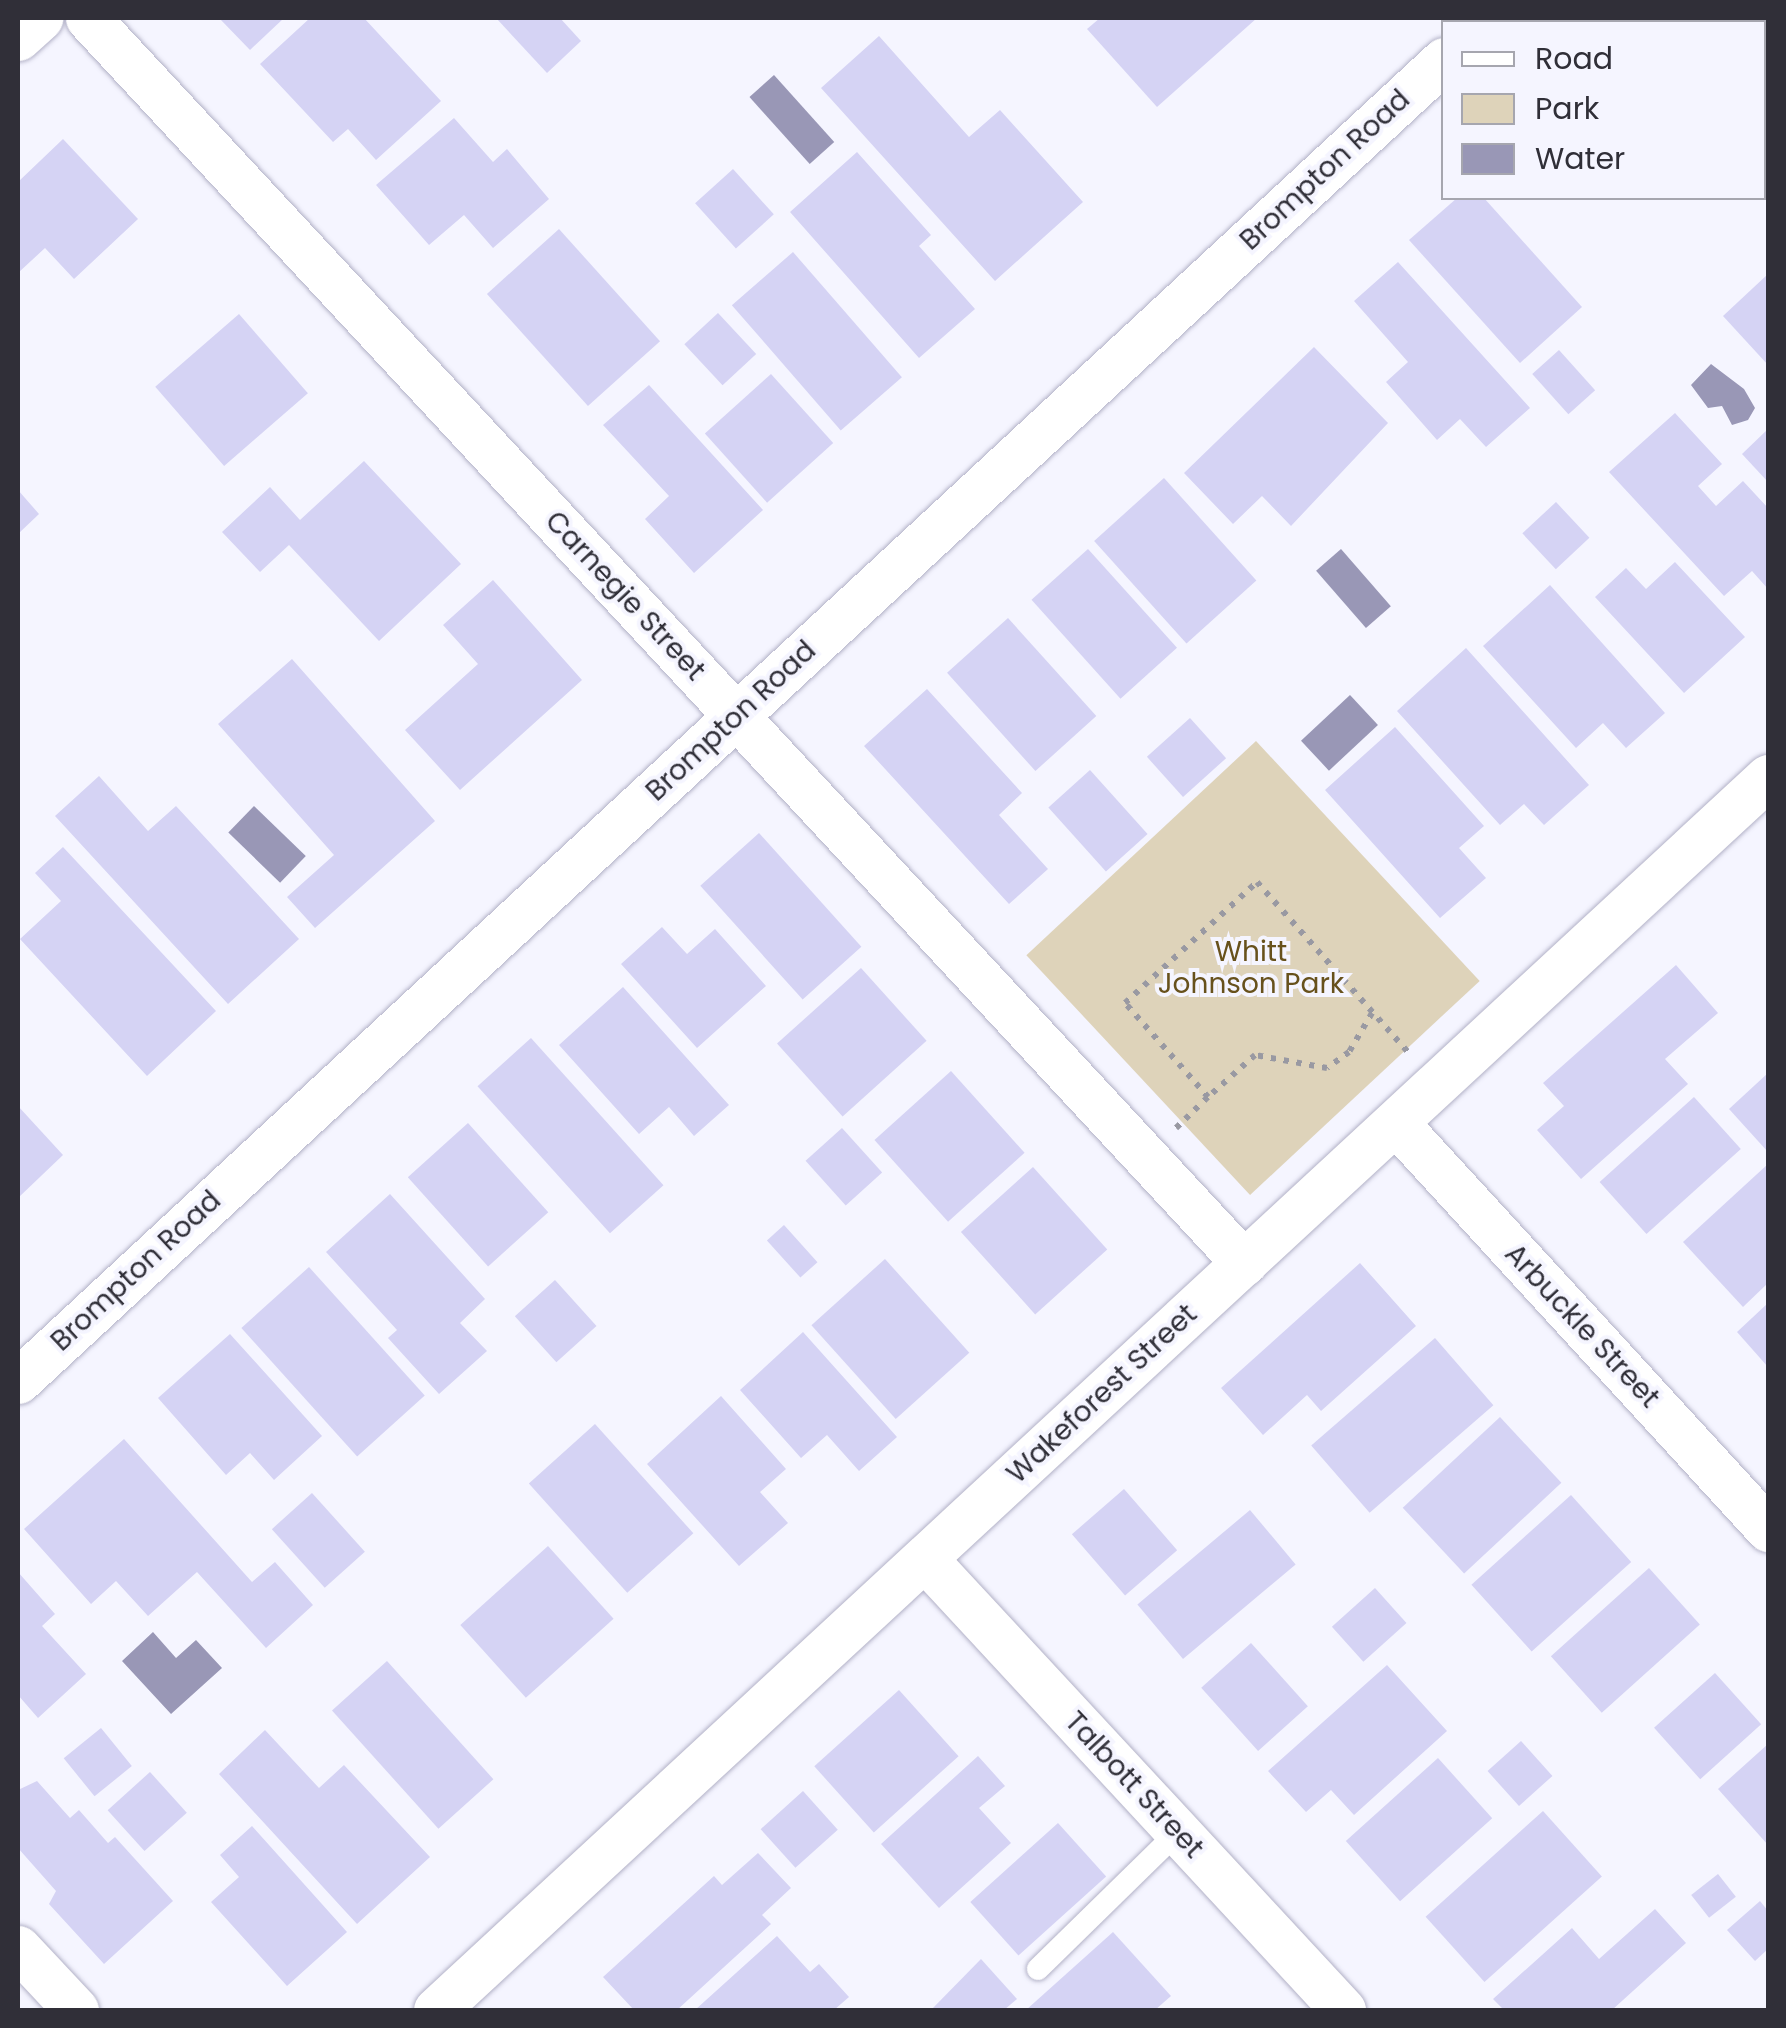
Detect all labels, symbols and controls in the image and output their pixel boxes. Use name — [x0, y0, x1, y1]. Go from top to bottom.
legend — [1441, 20, 1766, 200]
text: Road — [1535, 37, 1613, 80]
street label: Brompton Road — [1233, 83, 1417, 257]
text: Park — [1535, 87, 1599, 130]
text: Water — [1535, 137, 1625, 180]
street label: Carnegie Street — [538, 504, 712, 688]
street label: Brompton Road — [639, 634, 823, 808]
park label: Whitt Johnson Park — [1158, 935, 1344, 1001]
street label: Brompton Road — [44, 1184, 228, 1358]
street label: Arbuckle Street — [1498, 1237, 1666, 1415]
street label: Wakeforest Street — [1000, 1297, 1204, 1491]
street label: Talbott Street — [1058, 1705, 1210, 1865]

